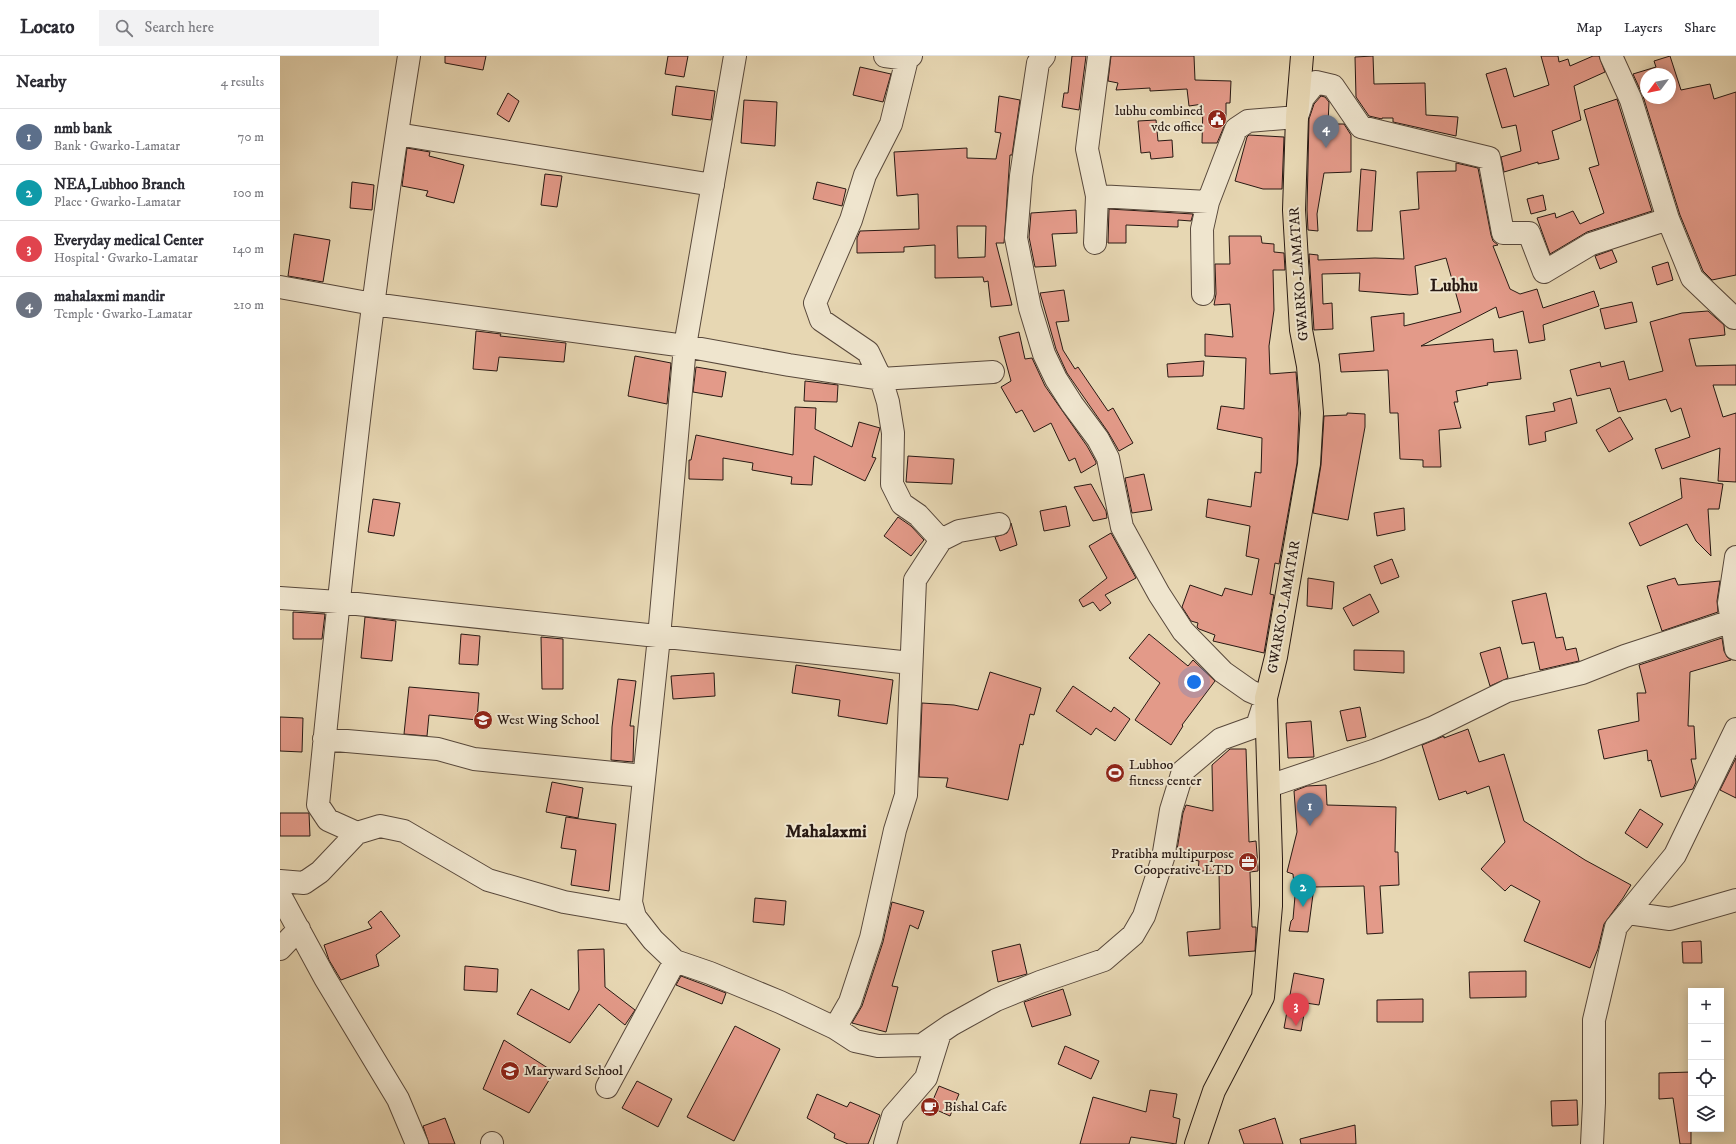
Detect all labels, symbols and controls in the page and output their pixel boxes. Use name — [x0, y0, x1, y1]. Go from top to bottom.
search box — [99, 10, 379, 46]
text: Locato — [20, 16, 75, 39]
icon: search — [113, 17, 135, 39]
text: Search here — [145, 18, 214, 37]
text: Map — [1576, 19, 1602, 37]
text: Layers — [1624, 19, 1662, 37]
text: Share — [1684, 19, 1716, 37]
north arrow — [1640, 68, 1676, 104]
text: Nearby — [16, 71, 66, 93]
text: 4 results — [221, 74, 264, 90]
place label: lubhu combined vdc office — [1115, 102, 1203, 136]
public building icon: lubhu combined vdc office — [1206, 108, 1228, 130]
pin: 4 — [1313, 115, 1339, 148]
text: nmb bank — [54, 119, 112, 138]
text: 1 — [27, 129, 31, 145]
text: 70 m — [238, 129, 264, 145]
text: Bank · Gwarko-Lamatar — [54, 138, 180, 154]
text: NEA,Lubhoo Branch — [54, 175, 185, 194]
text: 2 — [26, 185, 32, 201]
text: 100 m — [233, 185, 264, 201]
text: Place · Gwarko-Lamatar — [54, 194, 181, 210]
street label: GWARKO-LAMATAR — [1285, 206, 1313, 342]
text: Everyday medical Center — [54, 231, 204, 250]
text: 3 — [27, 241, 31, 257]
text: 140 m — [232, 241, 264, 257]
text: Hospital · Gwarko-Lamatar — [54, 250, 198, 266]
district label: Lubhu — [1430, 275, 1478, 297]
text: mahalaxmi mandir — [54, 287, 165, 306]
text: 4 — [25, 297, 33, 313]
text: 210 m — [233, 297, 264, 313]
text: Temple · Gwarko-Lamatar — [54, 306, 192, 322]
street label: GWARKO-LAMATAR — [1263, 539, 1305, 675]
your location — [1184, 672, 1204, 692]
school or university icon: West Wing School — [472, 709, 494, 731]
place label: West Wing School — [496, 711, 600, 729]
place label: Lubhoo fitness center — [1129, 756, 1202, 790]
sports icon: Lubhoo fitness center — [1104, 762, 1126, 784]
pin: 1 — [1297, 793, 1323, 826]
district label: Mahalaxmi — [785, 821, 867, 843]
place label: Pratibha multipurpose Cooperative LTD — [1111, 845, 1234, 879]
office icon: Pratibha multipurpose Cooperative LTD — [1237, 851, 1259, 873]
pin: 2 — [1290, 874, 1316, 907]
map controls — [1688, 988, 1724, 1132]
button: + — [1688, 988, 1724, 1024]
pin: 3 — [1283, 993, 1309, 1026]
button: − — [1688, 1024, 1724, 1060]
school or university icon: Maryward School — [499, 1060, 521, 1082]
button: locate — [1688, 1060, 1724, 1096]
place label: Maryward School — [524, 1062, 624, 1080]
cafe icon: Bishal Cafe — [919, 1096, 941, 1118]
button: layers — [1688, 1096, 1724, 1132]
place label: Bishal Cafe — [944, 1098, 1007, 1116]

